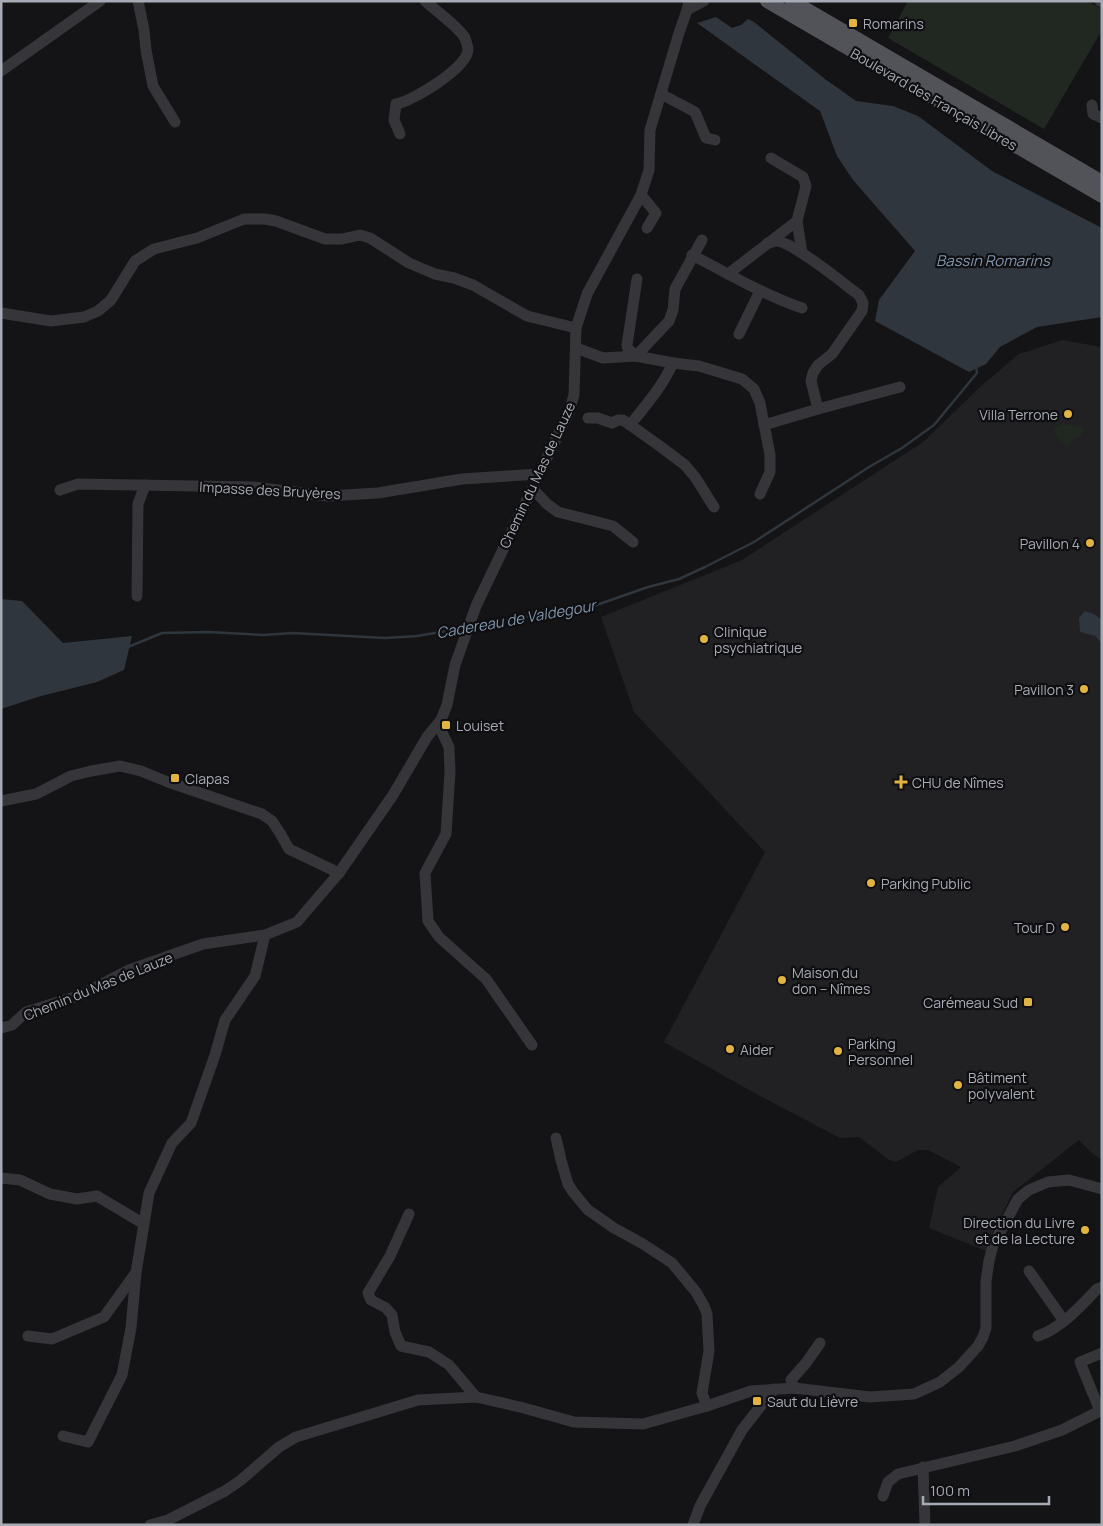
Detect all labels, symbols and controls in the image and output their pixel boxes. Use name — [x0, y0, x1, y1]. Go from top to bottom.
place label: Romarins — [863, 14, 924, 33]
marker: Romarins — [847, 17, 859, 29]
street label: Boulevard des Français Libres — [847, 43, 1021, 155]
water label: Bassin Romarins — [936, 250, 1051, 271]
street label: Chemin du Mas de Lauze — [495, 399, 579, 551]
place label: Villa Terrone — [979, 405, 1058, 424]
marker: Villa Terrone — [1062, 408, 1074, 420]
street label: Impasse des Bruyères — [199, 477, 341, 503]
place label: Pavillon 4 — [1020, 534, 1080, 553]
marker: Pavillon 4 — [1084, 537, 1096, 549]
water label: Cadereau de Valdegour — [435, 594, 600, 643]
place label: Clinique psychiatrique — [714, 622, 802, 657]
marker: Clinique psychiatrique — [698, 633, 710, 645]
place label: Pavillon 3 — [1014, 680, 1074, 699]
marker: Pavillon 3 — [1078, 683, 1090, 695]
place label: Louiset — [456, 716, 505, 735]
marker: Louiset — [440, 719, 452, 731]
place label: Clapas — [185, 769, 229, 788]
marker: Clapas — [169, 772, 181, 784]
place label: CHU de Nîmes — [912, 773, 1004, 792]
marker: CHU de Nîmes — [894, 775, 908, 789]
place label: Parking Public — [881, 874, 971, 893]
marker: Parking Public — [865, 877, 877, 889]
place label: Tour D — [1014, 918, 1055, 937]
marker: Tour D — [1059, 921, 1071, 933]
street label: Chemin du Mas de Lauze — [21, 947, 175, 1025]
place label: Maison du don – Nîmes — [792, 963, 870, 998]
marker: Maison du don – Nîmes — [776, 974, 788, 986]
place label: Carémeau Sud — [923, 993, 1018, 1012]
marker: Carémeau Sud — [1022, 996, 1034, 1008]
place label: Parking Personnel — [848, 1034, 913, 1069]
place label: Aider — [740, 1040, 774, 1059]
marker: Aider — [724, 1043, 736, 1055]
marker: Parking Personnel — [832, 1045, 844, 1057]
place label: Bâtiment polyvalent — [968, 1068, 1035, 1103]
marker: Bâtiment polyvalent — [952, 1079, 964, 1091]
place label: Direction du Livre et de la Lecture — [963, 1213, 1075, 1248]
marker: Direction du Livre et de la Lecture — [1079, 1224, 1091, 1236]
place label: Saut du Lièvre — [767, 1392, 858, 1411]
marker: Saut du Lièvre — [751, 1395, 763, 1407]
scale bar — [923, 1474, 1049, 1506]
text: 100 m — [930, 1480, 970, 1501]

